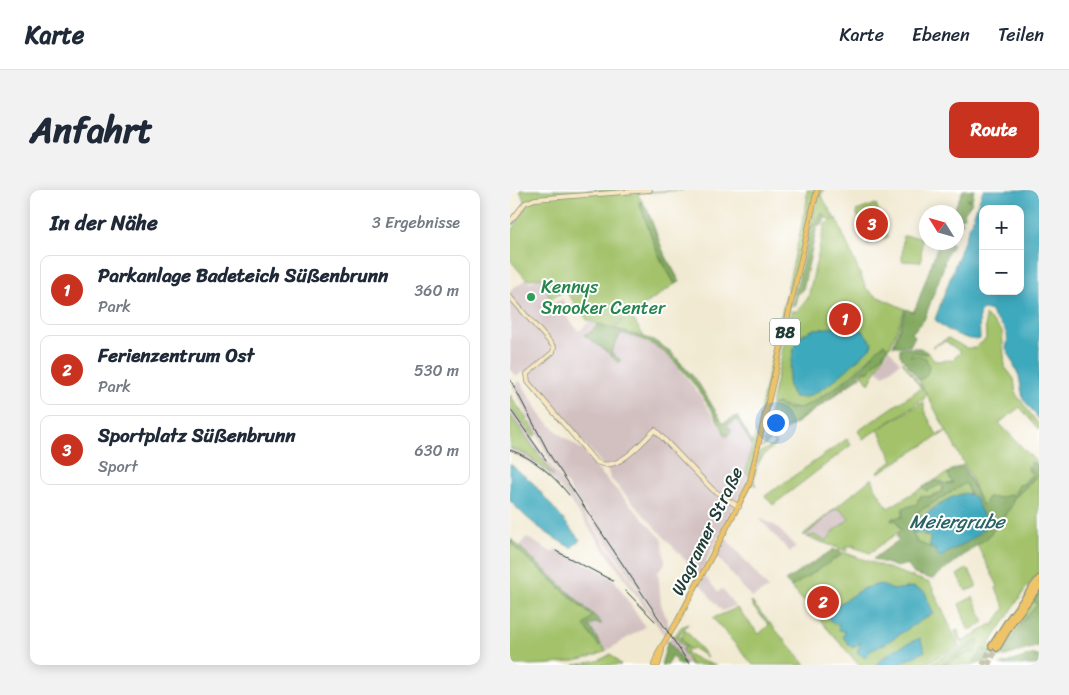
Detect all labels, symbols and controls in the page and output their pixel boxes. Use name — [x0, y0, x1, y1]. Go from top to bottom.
text: Karte — [25, 14, 84, 56]
text: Karte — [840, 19, 884, 51]
text: Ebenen — [912, 19, 970, 51]
text: Teilen — [998, 19, 1044, 51]
text: Anfahrt — [30, 99, 153, 161]
button: Route — [949, 102, 1039, 158]
text: In der Nähe — [50, 204, 158, 242]
pin: 3 — [856, 205, 888, 243]
north arrow — [919, 205, 964, 250]
map controls — [979, 205, 1024, 295]
button: + — [979, 205, 1024, 250]
text: 3 Ergebnisse — [372, 208, 460, 237]
button: − — [979, 250, 1024, 295]
text: Parkanlage Badeteich Süßenbrunn — [98, 259, 388, 292]
place label: Kennys Snooker Center — [541, 271, 667, 324]
text: 1 — [64, 276, 70, 305]
text: 360 m — [415, 276, 459, 305]
marker: Kennys Snooker Center — [525, 291, 537, 303]
text: Park — [98, 292, 131, 321]
pin: 1 — [829, 300, 861, 338]
road number: B8 — [770, 318, 800, 346]
text: Ferienzentrum Ost — [98, 339, 254, 372]
text: 2 — [62, 356, 72, 385]
text: 530 m — [414, 356, 459, 385]
text: Park — [98, 372, 131, 401]
your location — [763, 410, 789, 436]
text: Sportplatz Süßenbrunn — [98, 419, 296, 452]
text: 3 — [63, 436, 71, 465]
text: 630 m — [415, 436, 459, 465]
text: Sport — [98, 452, 138, 481]
street label: Wagramer Straße — [662, 461, 752, 601]
water label: Meiergrube — [909, 505, 1007, 538]
pin: 2 — [807, 583, 839, 621]

